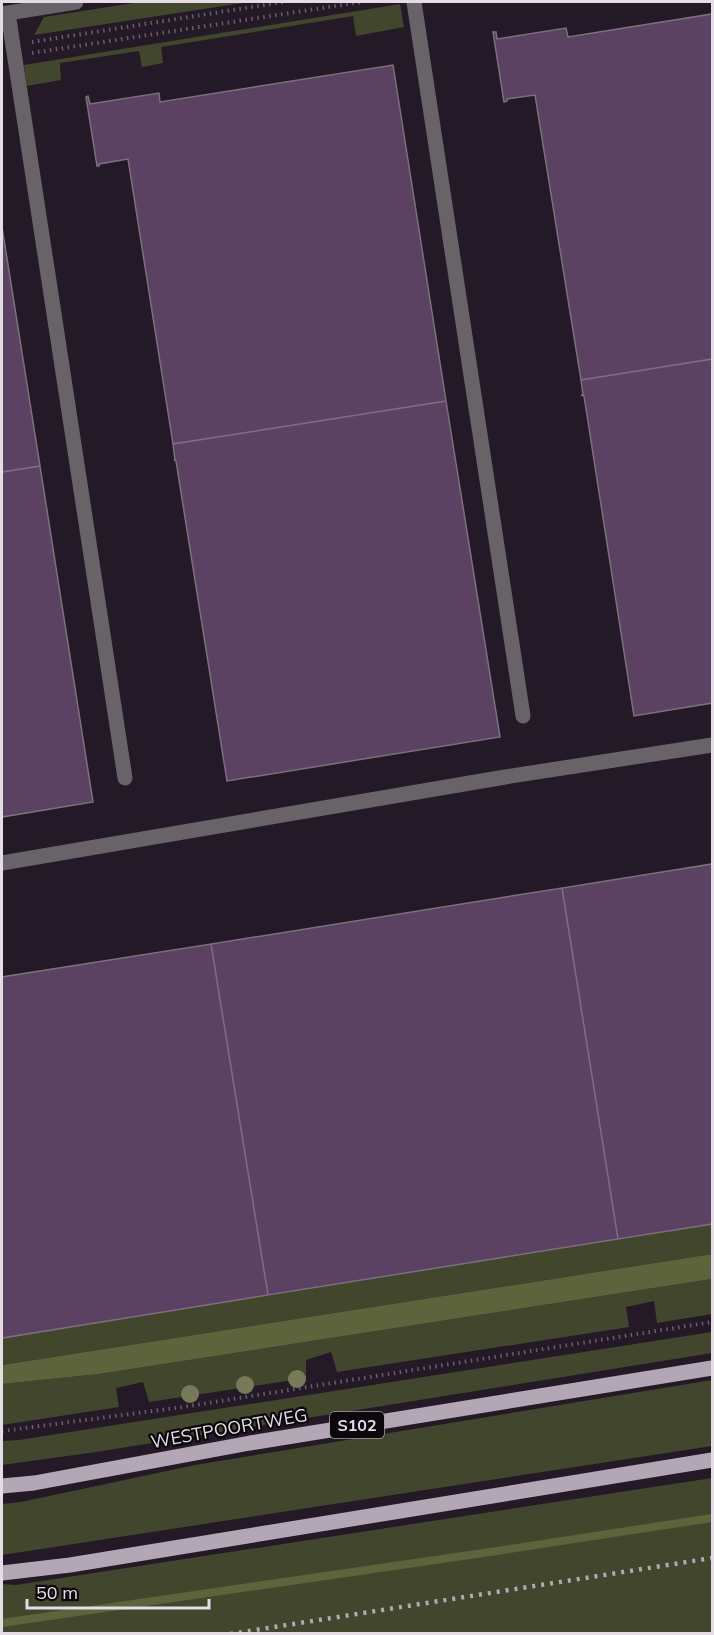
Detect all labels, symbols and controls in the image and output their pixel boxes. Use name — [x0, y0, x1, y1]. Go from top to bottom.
street label: WESTPOORTWEG — [149, 1403, 309, 1453]
road number: S102 — [330, 1412, 384, 1438]
scale bar — [27, 1572, 208, 1610]
text: 50 m — [36, 1581, 78, 1604]

